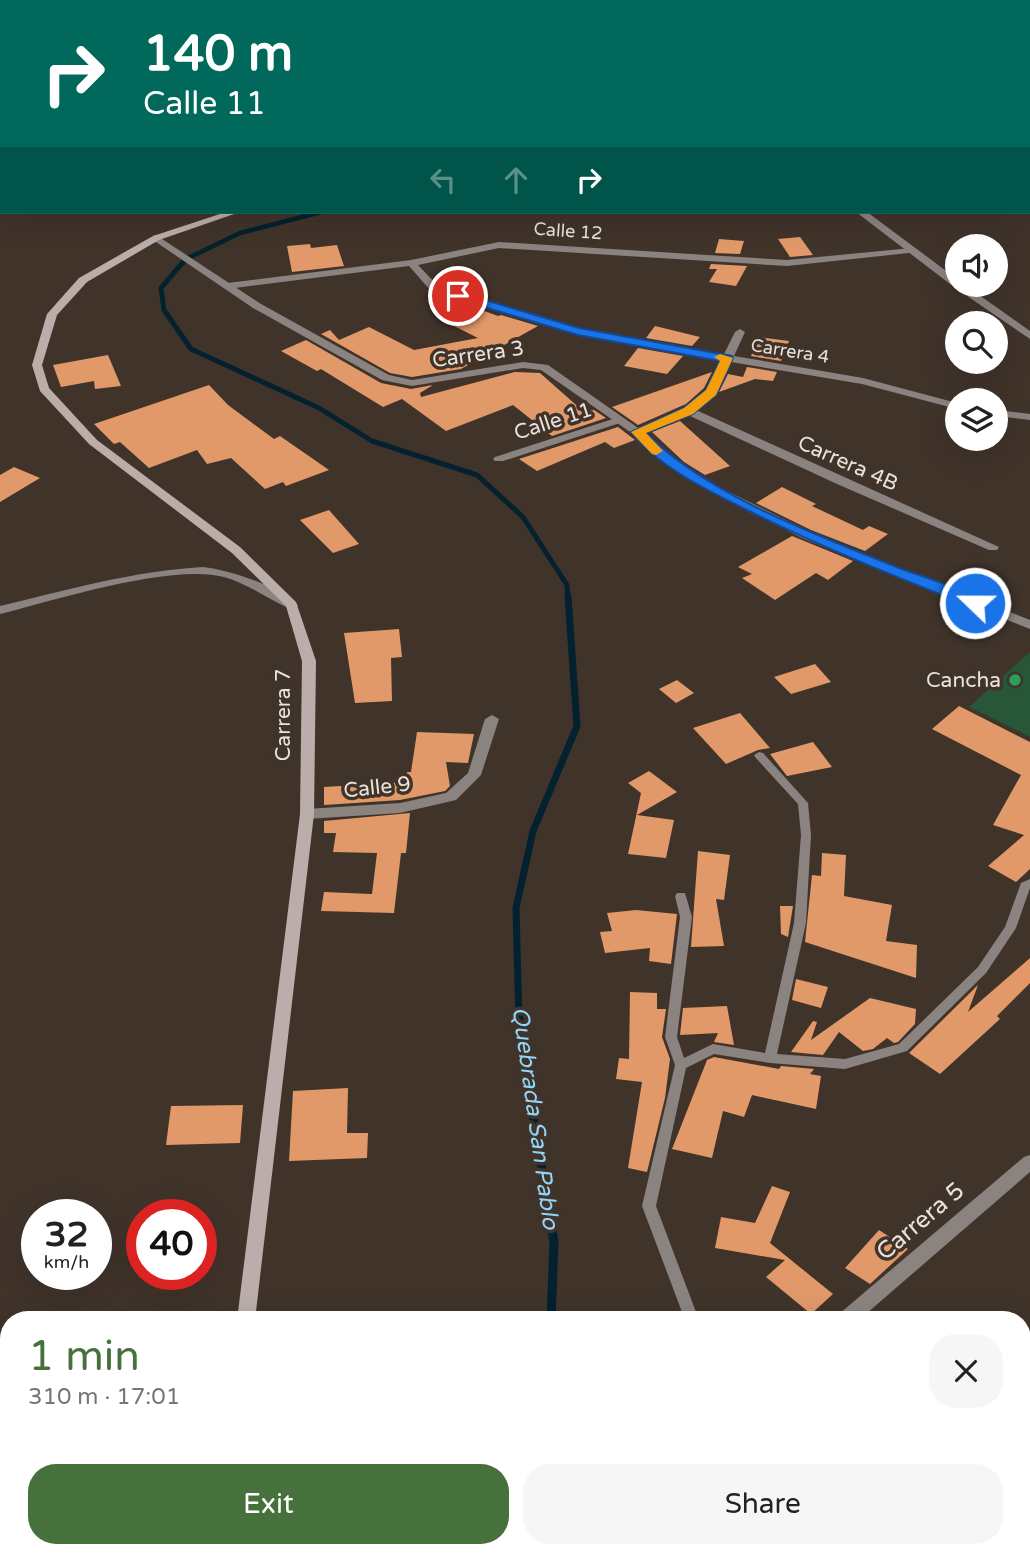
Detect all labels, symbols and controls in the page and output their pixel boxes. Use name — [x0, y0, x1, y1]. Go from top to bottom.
text: 140 m — [143, 25, 293, 84]
icon: right — [28, 28, 119, 119]
text: Calle 11 — [143, 85, 266, 123]
icon: left — [424, 161, 462, 199]
icon: ahead — [497, 161, 535, 199]
icon: right — [570, 161, 608, 199]
street label: Calle 12 — [533, 218, 603, 244]
map controls — [945, 234, 1008, 451]
button: sound — [945, 234, 1008, 297]
pin — [428, 266, 488, 326]
icon: arrive — [439, 277, 477, 315]
button: search — [945, 311, 1008, 374]
street label: Carrera 4 — [749, 334, 831, 368]
street label: Carrera 3 — [431, 336, 526, 373]
button: layers — [945, 388, 1008, 451]
street label: Calle 11 — [511, 397, 595, 446]
street label: Carrera 4B — [794, 430, 902, 497]
position arrow — [938, 566, 1012, 640]
place label: Cancha — [926, 668, 1001, 693]
street label: Carrera 7 — [271, 669, 296, 761]
marker: Cancha — [1007, 672, 1023, 688]
street label: Calle 9 — [342, 772, 412, 803]
water label: Quebrada San Pablo — [506, 1005, 565, 1232]
street label: Carrera 5 — [870, 1176, 970, 1266]
speed limit sign: 40 — [126, 1199, 217, 1290]
text: 32 — [45, 1214, 88, 1256]
text: km/h — [44, 1251, 89, 1273]
text: 1 min — [28, 1331, 140, 1382]
button: close — [929, 1334, 1003, 1408]
text: 310 m · 17:01 — [28, 1383, 180, 1411]
button: Exit — [28, 1464, 509, 1544]
button: Share — [523, 1464, 1003, 1544]

